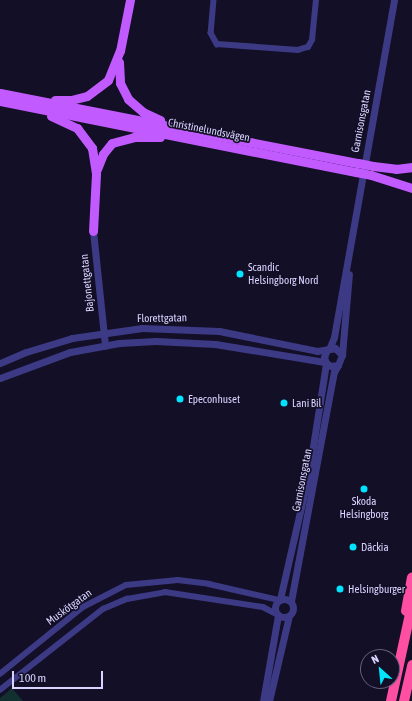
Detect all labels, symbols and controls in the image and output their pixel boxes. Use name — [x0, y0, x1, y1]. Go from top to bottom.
street label: Garnisonsgatan — [348, 89, 374, 153]
street label: Christinelundsvägen — [167, 116, 251, 144]
street label: Bajonettgatan — [77, 254, 97, 312]
place label: Scandic Helsingborg Nord — [248, 261, 318, 287]
marker: Scandic Helsingborg Nord — [235, 269, 245, 279]
street label: Florettgatan — [137, 311, 187, 325]
place label: Epeconhuset — [188, 392, 240, 406]
marker: Epeconhuset — [175, 394, 185, 404]
place label: Lani Bil — [292, 396, 321, 410]
marker: Lani Bil — [279, 398, 289, 408]
street label: Garnisonsgatan — [289, 448, 315, 512]
marker: Skoda Helsingborg — [359, 484, 369, 494]
place label: Skoda Helsingborg — [340, 495, 388, 521]
place label: Däckia — [361, 540, 388, 554]
marker: Däckia — [348, 542, 358, 552]
place label: Helsingburger — [348, 582, 405, 596]
marker: Helsingburger — [335, 584, 345, 594]
street label: Muskötgatan — [44, 586, 94, 628]
north arrow — [360, 649, 400, 689]
text: N — [369, 652, 381, 666]
scale bar — [14, 663, 105, 689]
text: 100 m — [19, 671, 46, 685]

